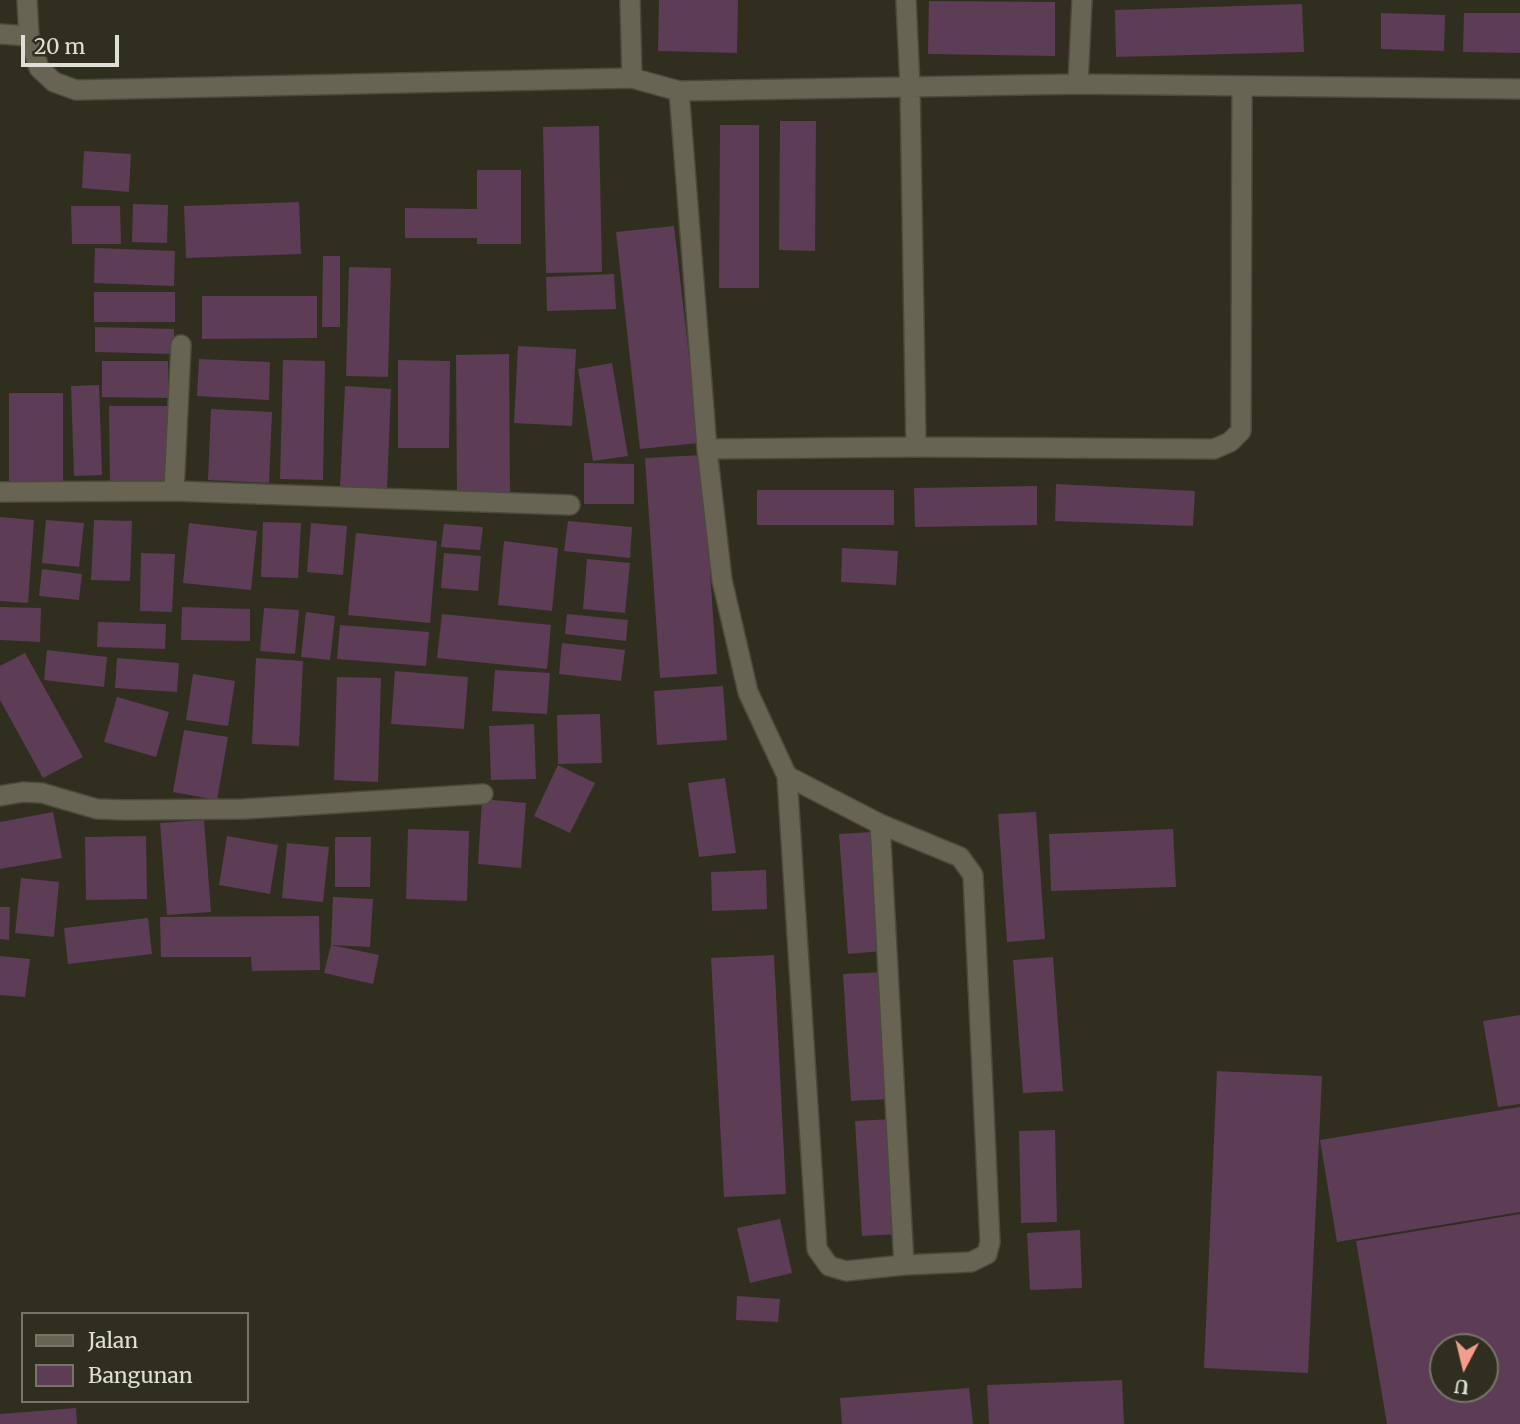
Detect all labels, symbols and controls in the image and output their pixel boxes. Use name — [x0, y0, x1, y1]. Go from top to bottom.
scale bar — [24, 21, 122, 65]
text: 20 m — [34, 33, 85, 60]
legend — [21, 1312, 248, 1403]
text: Jalan — [88, 1327, 138, 1354]
north arrow — [1429, 1333, 1499, 1403]
text: Bangunan — [88, 1362, 193, 1389]
text: U — [1453, 1374, 1470, 1400]

